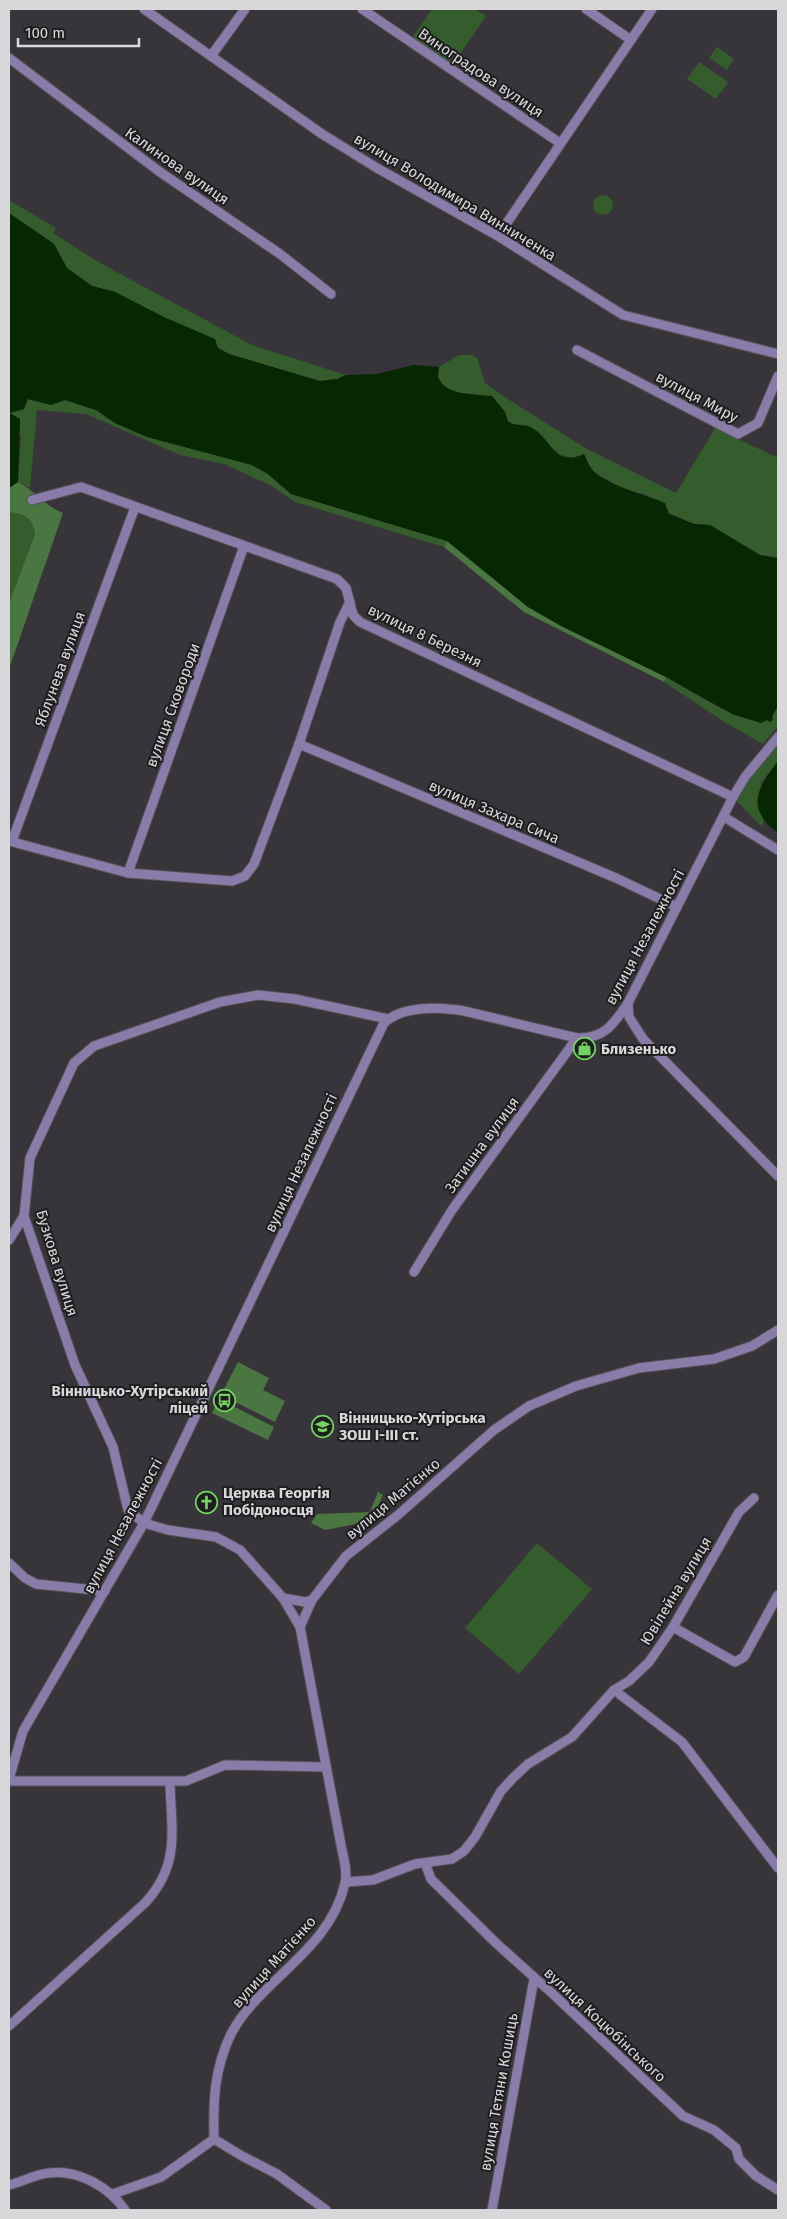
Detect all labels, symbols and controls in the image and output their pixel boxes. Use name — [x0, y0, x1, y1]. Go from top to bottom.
scale bar — [18, 15, 139, 47]
text: 100 m — [25, 24, 65, 42]
street label: Виноградова вулиця — [415, 24, 547, 122]
street label: Калинова вулиця — [122, 123, 232, 209]
street label: вулиця Володимира Винниченка — [351, 129, 559, 265]
street label: вулиця Миру — [653, 368, 742, 427]
street label: вулиця 8 Березня — [365, 601, 485, 671]
street label: Яблунева вулиця — [31, 609, 89, 729]
street label: вулиця Сковороди — [142, 640, 204, 770]
street label: вулиця Захара Сича — [426, 776, 562, 848]
street label: вулиця Незалежності — [602, 866, 688, 1008]
shop icon: Близенько — [573, 1037, 597, 1061]
place label: Близенько — [601, 1040, 676, 1058]
street label: вулиця Незалежності — [261, 1091, 341, 1235]
street label: Затишна вулиця — [441, 1093, 523, 1197]
street label: Бузкова вулиця — [32, 1208, 82, 1318]
place label: Вінницько-Хутірський ліцей — [52, 1382, 208, 1417]
bus stop icon: Вінницько-Хутірський ліцей — [212, 1388, 236, 1412]
place label: Вінницько-Хутірська ЗОШ І-ІІІ ст. — [338, 1409, 486, 1444]
school or university icon: Вінницько-Хутірська ЗОШ І-ІІІ ст. — [311, 1415, 335, 1439]
street label: вулиця Матієнко — [342, 1454, 444, 1544]
street label: вулиця Незалежності — [80, 1455, 166, 1597]
place label: Церква Георгія Побідоносця — [223, 1484, 330, 1519]
church icon: Церква Георгія Побідоносця — [195, 1490, 219, 1514]
street label: Ювілейна вулиця — [637, 1534, 715, 1648]
street label: вулиця Матієнко — [228, 1912, 320, 2012]
street label: вулиця Коцюбінського — [540, 1964, 670, 2086]
street label: вулиця Тетяни Кошиць — [476, 2011, 522, 2172]

